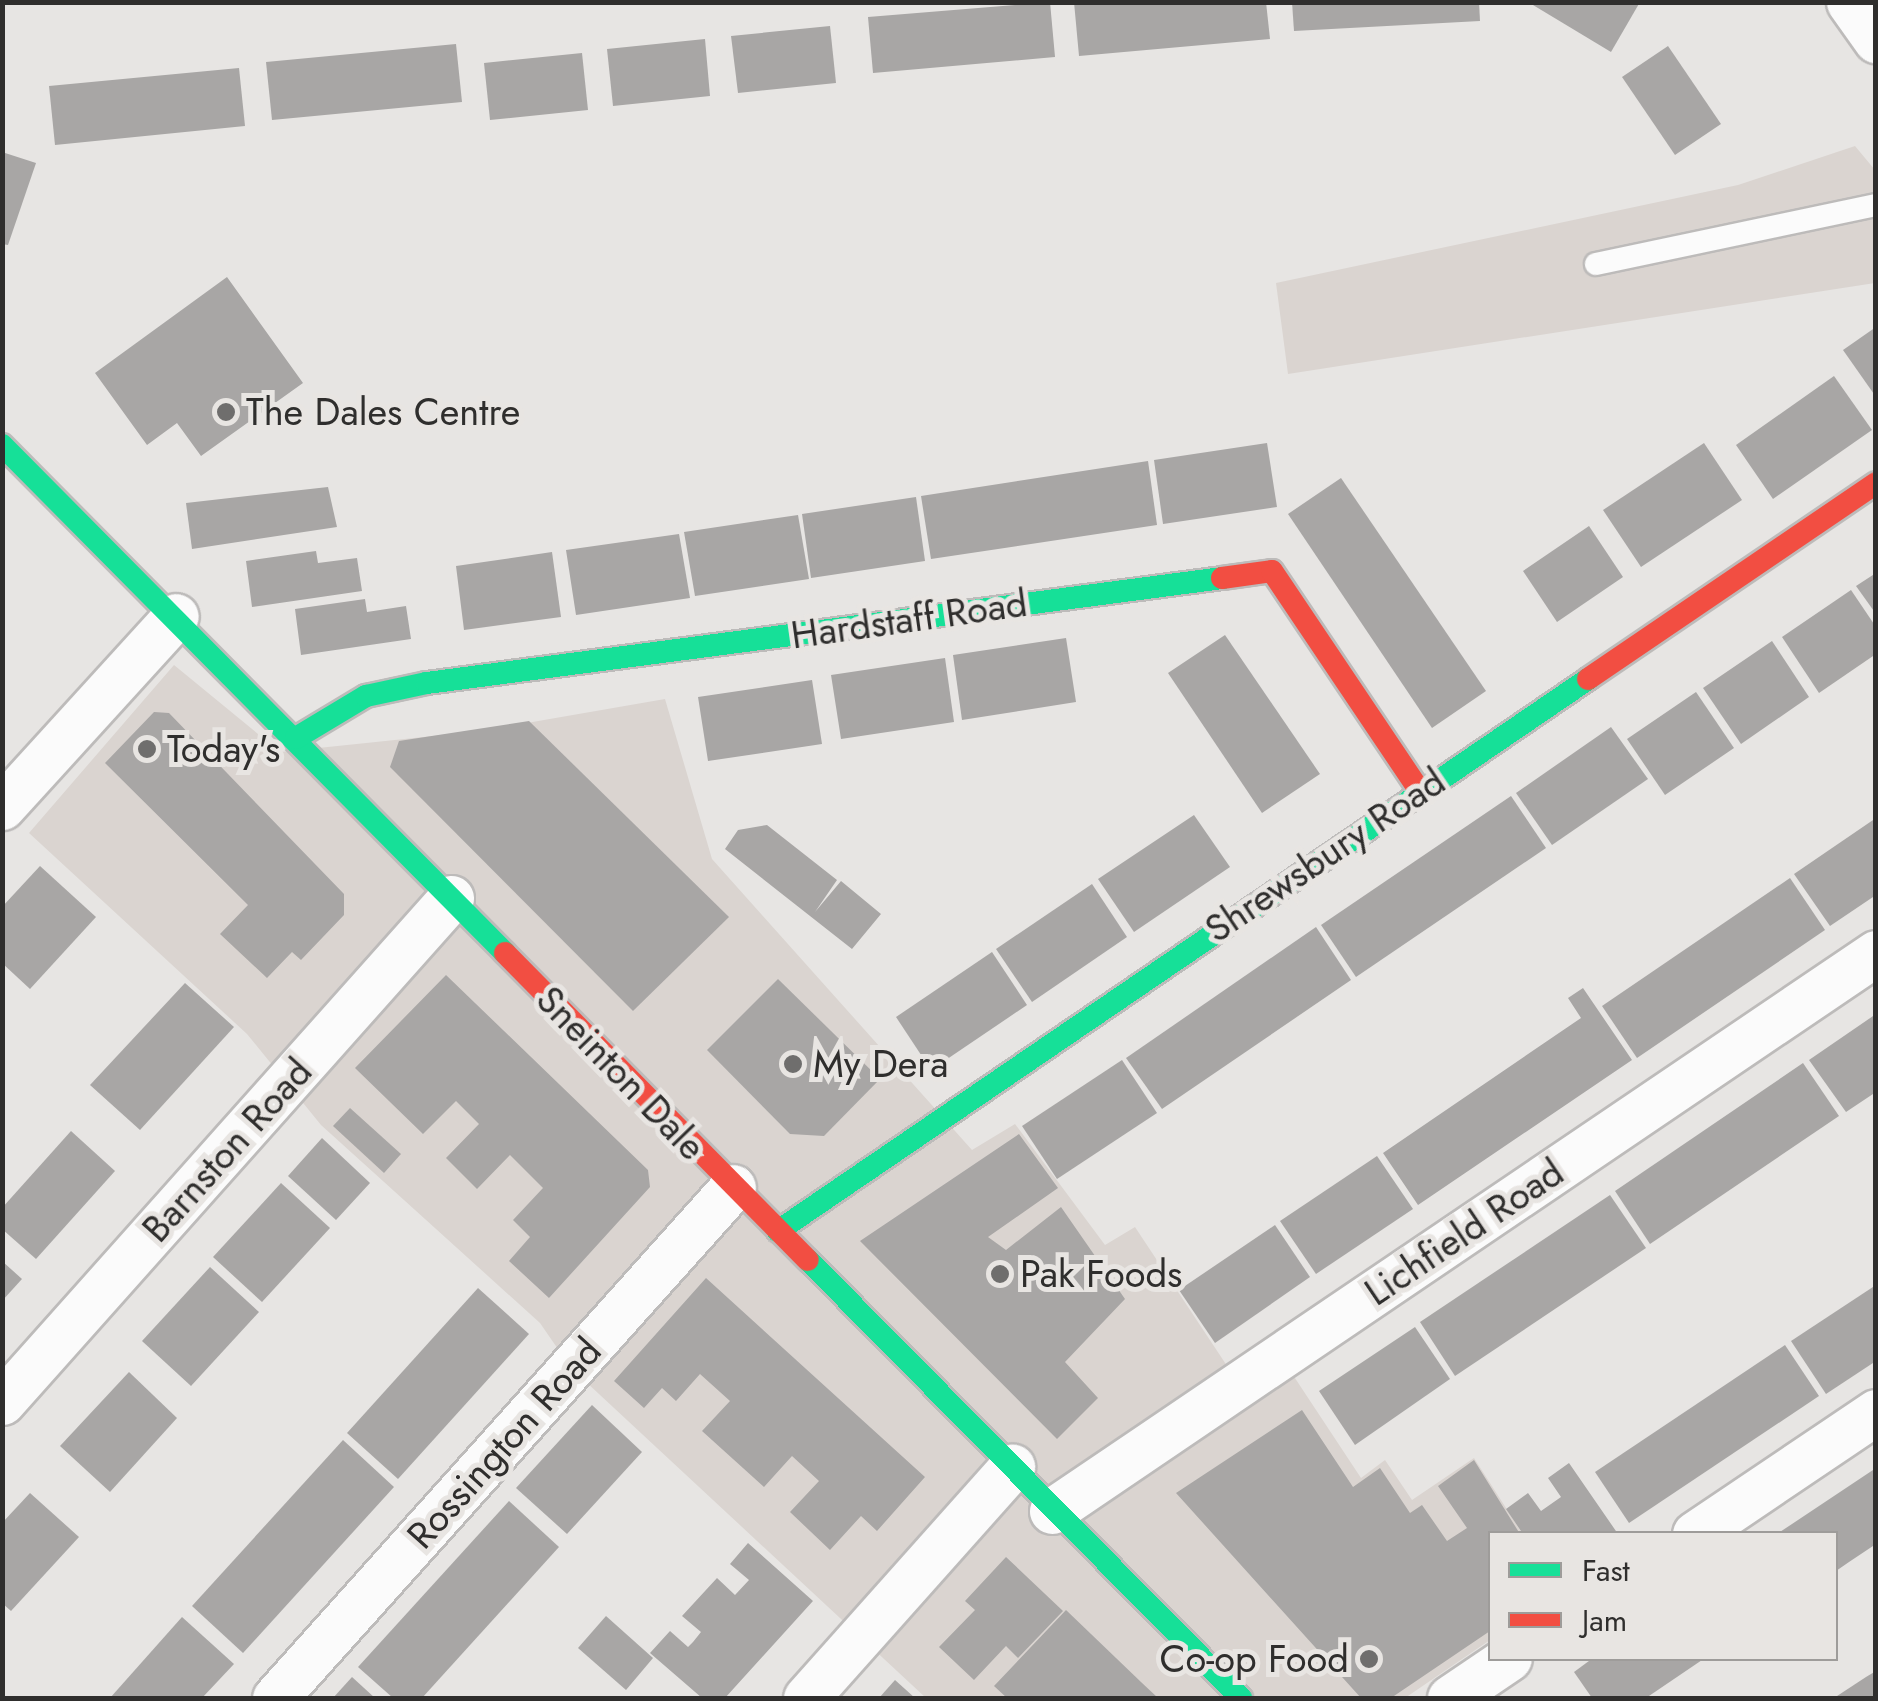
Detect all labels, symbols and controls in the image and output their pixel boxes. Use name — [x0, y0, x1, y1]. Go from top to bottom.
place label: The Dales Centre — [246, 389, 520, 435]
marker: The Dales Centre — [215, 401, 237, 423]
street label: Hardstaff Road — [788, 580, 1030, 658]
place label: Today's — [167, 726, 280, 772]
marker: Today's — [136, 738, 158, 760]
street label: Shrewsbury Road — [1196, 758, 1454, 952]
street label: Sneinton Dale — [527, 977, 715, 1169]
place label: My Dera — [813, 1041, 949, 1087]
street label: Barnston Road — [133, 1049, 321, 1251]
marker: My Dera — [782, 1053, 804, 1075]
street label: Lichfield Road — [1356, 1149, 1572, 1315]
place label: Pak Foods — [1020, 1251, 1182, 1297]
marker: Pak Foods — [989, 1263, 1011, 1285]
street label: Rossington Road — [398, 1328, 610, 1558]
legend — [1488, 1531, 1838, 1661]
text: Fast — [1582, 1549, 1630, 1592]
text: Jam — [1582, 1599, 1627, 1642]
place label: Co-op Food — [1159, 1636, 1349, 1682]
marker: Co-op Food — [1358, 1648, 1380, 1670]

